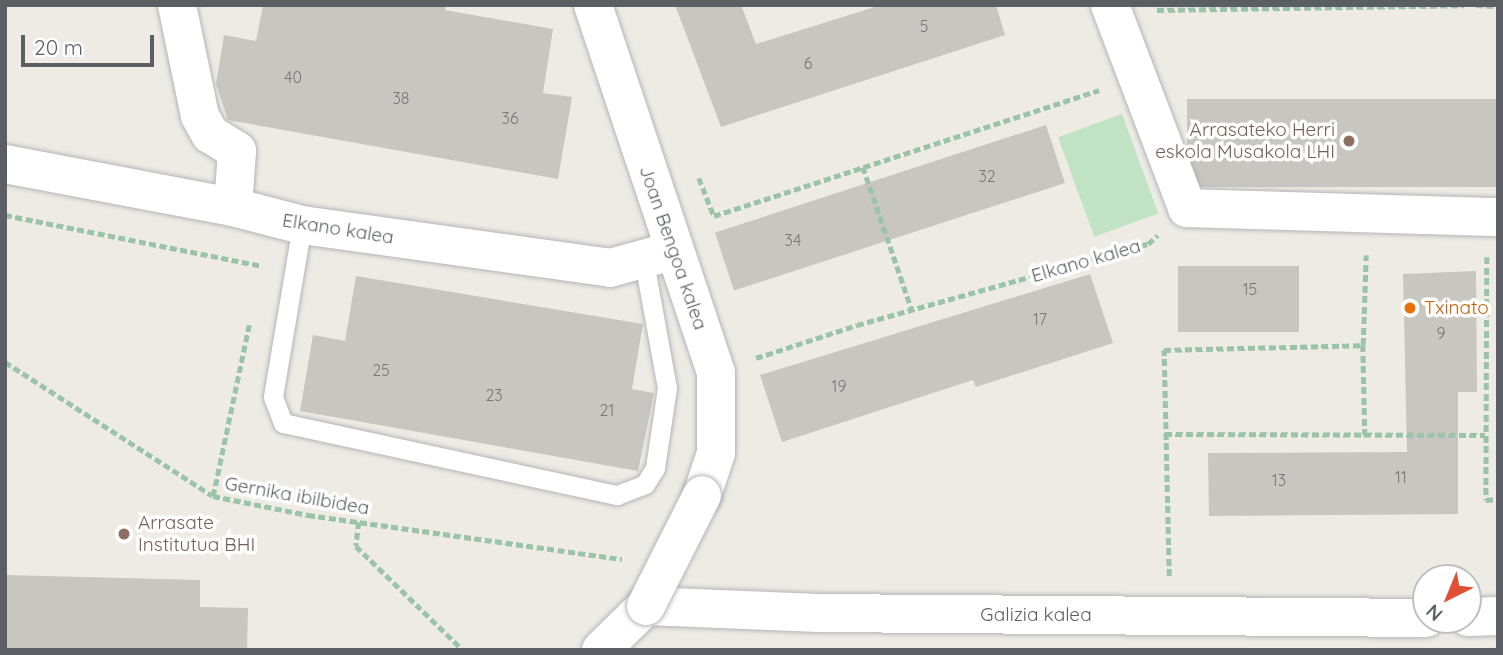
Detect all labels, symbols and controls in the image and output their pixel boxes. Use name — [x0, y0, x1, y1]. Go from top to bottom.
house number: 5 — [920, 16, 928, 36]
scale bar — [24, 21, 158, 65]
text: 20 m — [34, 34, 83, 60]
house number: 6 — [804, 53, 812, 73]
house number: 40 — [284, 67, 302, 87]
house number: 38 — [392, 88, 410, 108]
house number: 36 — [502, 108, 518, 128]
place label: Arrasateko Herri eskola Musakola LHI — [1155, 119, 1335, 163]
marker: Arrasateko Herri eskola Musakola LHI — [1341, 133, 1357, 149]
street label: Joan Bengoa kalea — [634, 163, 712, 333]
house number: 32 — [978, 166, 996, 186]
street label: Elkano kalea — [281, 209, 395, 249]
house number: 34 — [785, 230, 801, 250]
street label: Elkano kalea — [1029, 235, 1143, 287]
house number: 15 — [1243, 279, 1257, 299]
place label: Txinato — [1424, 297, 1489, 319]
marker: Txinato — [1402, 300, 1418, 316]
house number: 17 — [1033, 309, 1047, 329]
house number: 9 — [1437, 323, 1445, 343]
house number: 25 — [372, 360, 390, 380]
house number: 19 — [832, 376, 846, 396]
house number: 23 — [485, 385, 503, 405]
house number: 21 — [600, 400, 614, 420]
house number: 11 — [1395, 467, 1407, 487]
house number: 13 — [1272, 470, 1286, 490]
street label: Gernika ibilbidea — [223, 472, 371, 520]
place label: Arrasate Institutua BHI — [138, 512, 255, 556]
marker: Arrasate Institutua BHI — [116, 526, 132, 542]
north arrow — [1412, 564, 1482, 634]
text: N — [1421, 599, 1447, 626]
street label: Galizia kalea — [980, 604, 1092, 626]

